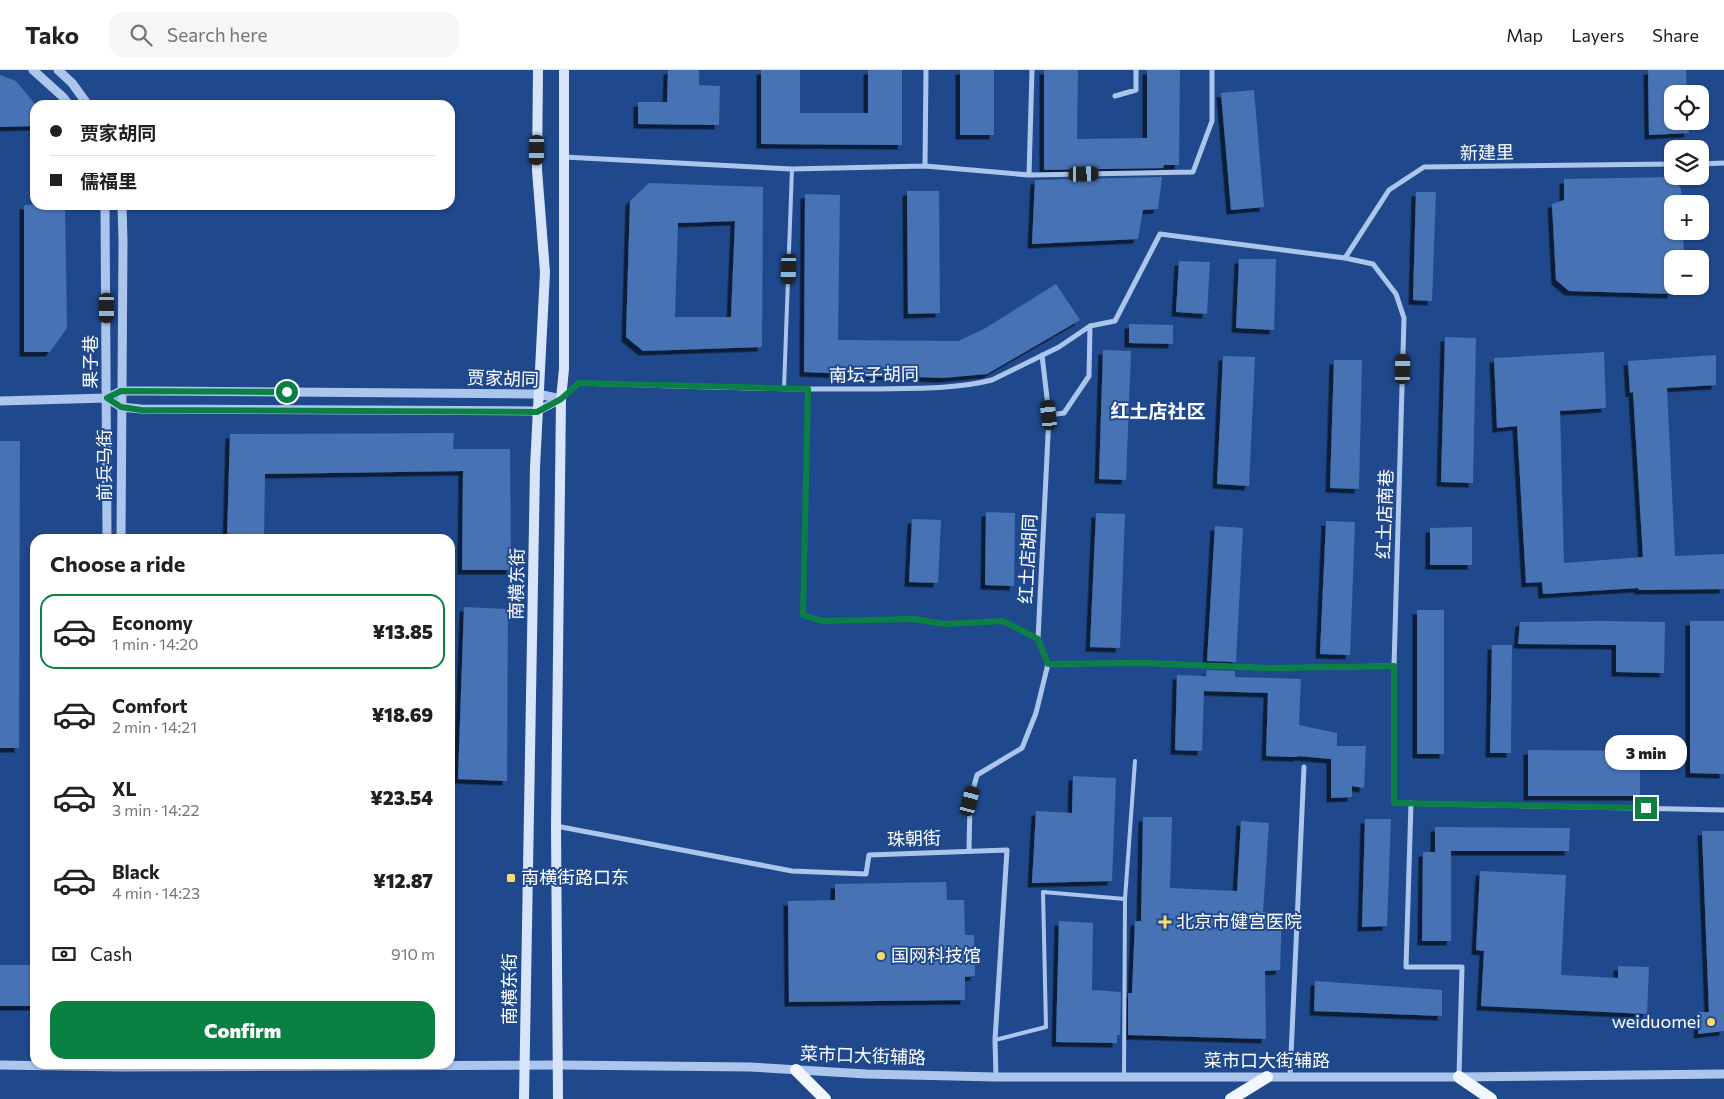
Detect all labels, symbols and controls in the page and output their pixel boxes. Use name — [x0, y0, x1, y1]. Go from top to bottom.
search box — [109, 12, 459, 57]
text: Tako — [25, 20, 79, 49]
icon: search — [127, 21, 155, 49]
text: Search here — [167, 23, 267, 46]
text: Map — [1506, 24, 1543, 46]
text: Layers — [1571, 24, 1624, 46]
text: Share — [1652, 24, 1699, 46]
map controls — [1664, 85, 1709, 295]
button: locate — [1664, 85, 1709, 130]
text: 贾家胡同 — [80, 121, 156, 144]
car — [529, 135, 544, 165]
button: layers — [1664, 140, 1709, 185]
street label: 新建里 — [1460, 141, 1514, 163]
car — [1068, 166, 1099, 182]
text: 儒福里 — [80, 169, 137, 192]
button: + — [1664, 195, 1709, 240]
button: − — [1664, 250, 1709, 295]
car — [780, 254, 797, 284]
car — [99, 293, 114, 323]
street label: 果子巷 — [79, 335, 101, 389]
car — [1395, 354, 1410, 384]
street label: 南坛子胡同 — [829, 362, 919, 386]
street label: 贾家胡同 — [467, 366, 539, 390]
route start — [276, 381, 298, 403]
car — [1039, 399, 1058, 431]
district label: 红土店社区 — [1110, 399, 1206, 422]
street label: 前兵马街 — [93, 429, 115, 501]
street label: 红土店南巷 — [1371, 469, 1397, 559]
street label: 红土店胡同 — [1014, 513, 1040, 604]
street label: 南横东街 — [504, 548, 528, 620]
text: Choose a ride — [50, 550, 185, 577]
icon: car — [52, 609, 97, 654]
text: Economy — [112, 611, 193, 634]
text: ¥13.85 — [373, 620, 433, 643]
text: 1 min · 14:20 — [112, 634, 199, 653]
icon: car — [52, 692, 97, 737]
text: Comfort — [112, 694, 188, 717]
text: ¥18.69 — [372, 703, 433, 726]
text: 2 min · 14:21 — [112, 717, 197, 736]
callout: 3 min — [1605, 736, 1687, 770]
text: 3 min — [1626, 743, 1666, 762]
icon: car — [52, 775, 97, 820]
text: XL — [112, 777, 137, 800]
car — [958, 785, 981, 817]
text: ¥23.54 — [370, 786, 433, 809]
route end — [1635, 797, 1657, 819]
text: 3 min · 14:22 — [112, 800, 199, 819]
street label: 珠朝街 — [887, 826, 941, 850]
icon: car — [52, 858, 97, 903]
text: Black — [112, 860, 160, 883]
place label: 南横街路口东 — [521, 866, 629, 888]
text: ¥12.87 — [373, 869, 433, 892]
marker: 南横街路口东 — [505, 872, 517, 884]
text: 4 min · 14:23 — [112, 883, 200, 902]
place label: 北京市健宫医院 — [1176, 910, 1302, 932]
marker: 北京市健宫医院 — [1158, 915, 1172, 929]
icon: cash — [50, 940, 78, 968]
text: Cash — [90, 942, 132, 965]
text: 910 m — [391, 944, 435, 963]
place label: 国网科技馆 — [891, 944, 981, 966]
marker: 国网科技馆 — [875, 950, 887, 962]
street label: 南横东街 — [498, 953, 520, 1025]
button: Confirm — [50, 1001, 435, 1059]
place label: weiduomei — [1612, 1010, 1701, 1032]
marker: weiduomei — [1705, 1016, 1717, 1028]
street label: 菜市口大街辅路 — [800, 1042, 926, 1068]
street label: 菜市口大街辅路 — [1204, 1049, 1330, 1071]

